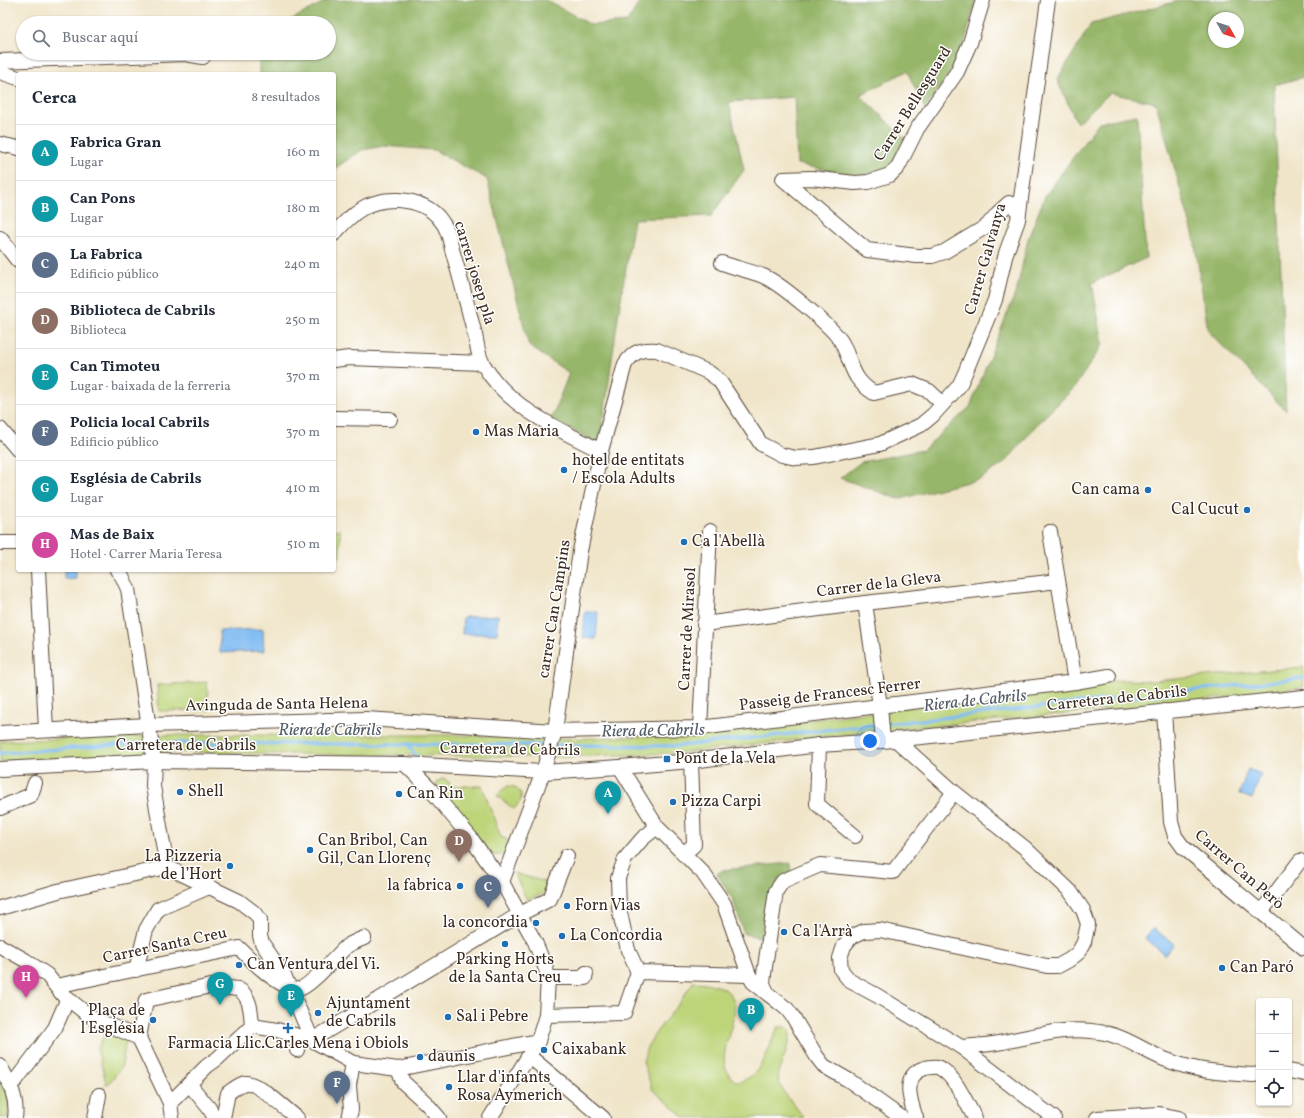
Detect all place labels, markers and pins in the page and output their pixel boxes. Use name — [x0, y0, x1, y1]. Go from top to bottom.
place label: Mas Maria — [484, 421, 559, 443]
marker: Mas Maria — [471, 427, 481, 437]
place label: hotel de entitats / Escola Adults — [572, 450, 684, 490]
marker: hotel de entitats / Escola Adults — [559, 465, 569, 475]
place label: Can cama — [1072, 479, 1140, 501]
marker: Can cama — [1143, 485, 1153, 495]
place label: Cal Cucut — [1171, 499, 1239, 521]
marker: Cal Cucut — [1242, 505, 1252, 515]
place label: Ca l'Abellà — [692, 531, 765, 553]
marker: Ca l'Abellà — [679, 537, 689, 547]
place label: Pont de la Vela — [675, 748, 776, 770]
marker: Pont de la Vela — [662, 754, 672, 764]
place label: Shell — [188, 781, 224, 803]
pin: A — [595, 781, 621, 814]
place label: Can Rin — [407, 783, 463, 805]
marker: Shell — [175, 787, 185, 797]
marker: Can Rin — [394, 789, 404, 799]
place label: Pizza Carpi — [681, 791, 762, 813]
marker: Pizza Carpi — [668, 797, 678, 807]
pin: D — [446, 829, 472, 862]
place label: Can Bribol, Can Gil, Can Llorenç — [318, 830, 431, 870]
marker: Can Bribol, Can Gil, Can Llorenç — [305, 845, 315, 855]
place label: La Pizzeria de l’Hort — [145, 846, 222, 886]
marker: La Pizzeria de l’Hort — [225, 861, 235, 871]
place label: la fabrica — [387, 875, 452, 897]
pin: C — [475, 875, 501, 908]
marker: la fabrica — [455, 881, 465, 891]
place label: Forn Vias — [575, 895, 641, 917]
marker: Forn Vias — [562, 901, 572, 911]
place label: la concordia — [443, 912, 528, 934]
marker: la concordia — [531, 918, 541, 928]
place label: Ca l'Arrà — [792, 921, 853, 943]
place label: La Concordia — [570, 925, 663, 947]
marker: Ca l'Arrà — [779, 927, 789, 937]
marker: La Concordia — [557, 931, 567, 941]
marker: Parking Horts de la Santa Creu — [500, 939, 510, 949]
place label: Parking Horts de la Santa Creu — [449, 949, 561, 989]
place label: Can Ventura del Vi. — [247, 954, 380, 976]
place label: Can Paró — [1230, 957, 1294, 979]
marker: Can Ventura del Vi. — [234, 960, 244, 970]
marker: Can Paró — [1217, 963, 1227, 973]
pin: H — [13, 965, 39, 998]
pin: G — [207, 972, 233, 1005]
pin: E — [278, 984, 304, 1017]
place label: Ajuntament de Cabrils — [326, 993, 411, 1033]
pin: B — [738, 998, 764, 1031]
place label: Plaça de l'Església — [81, 1000, 145, 1040]
place label: Sal i Pebre — [456, 1006, 528, 1028]
marker: Ajuntament de Cabrils — [313, 1008, 323, 1018]
marker: Sal i Pebre — [443, 1012, 453, 1022]
marker: Plaça de l'Església — [148, 1015, 158, 1025]
marker: Farmacia Llic.Carles Mena i Obiols — [283, 1023, 293, 1033]
place label: Farmacia Llic.Carles Mena i Obiols — [168, 1033, 409, 1055]
place label: Caixabank — [552, 1039, 627, 1061]
marker: Caixabank — [539, 1045, 549, 1055]
place label: daunis — [428, 1046, 475, 1068]
marker: daunis — [415, 1052, 425, 1062]
place label: Llar d'infants Rosa Aymerich — [457, 1067, 563, 1107]
pin: F — [324, 1071, 350, 1104]
marker: Llar d'infants Rosa Aymerich — [444, 1082, 454, 1092]

